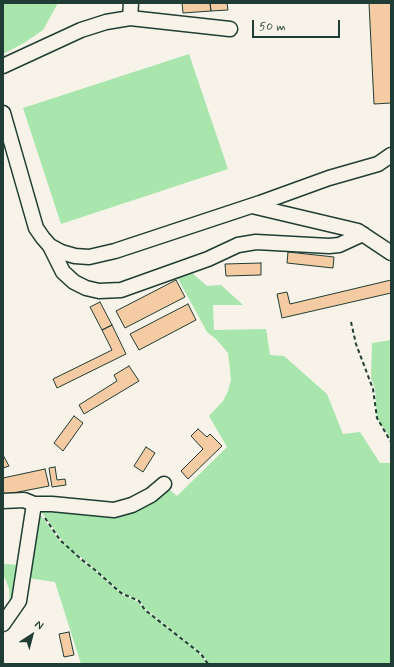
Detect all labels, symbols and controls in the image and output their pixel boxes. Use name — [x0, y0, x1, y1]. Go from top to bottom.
scale bar — [254, 12, 342, 38]
text: 50 m — [259, 19, 286, 35]
north arrow — [12, 615, 52, 655]
text: N — [32, 617, 46, 633]

